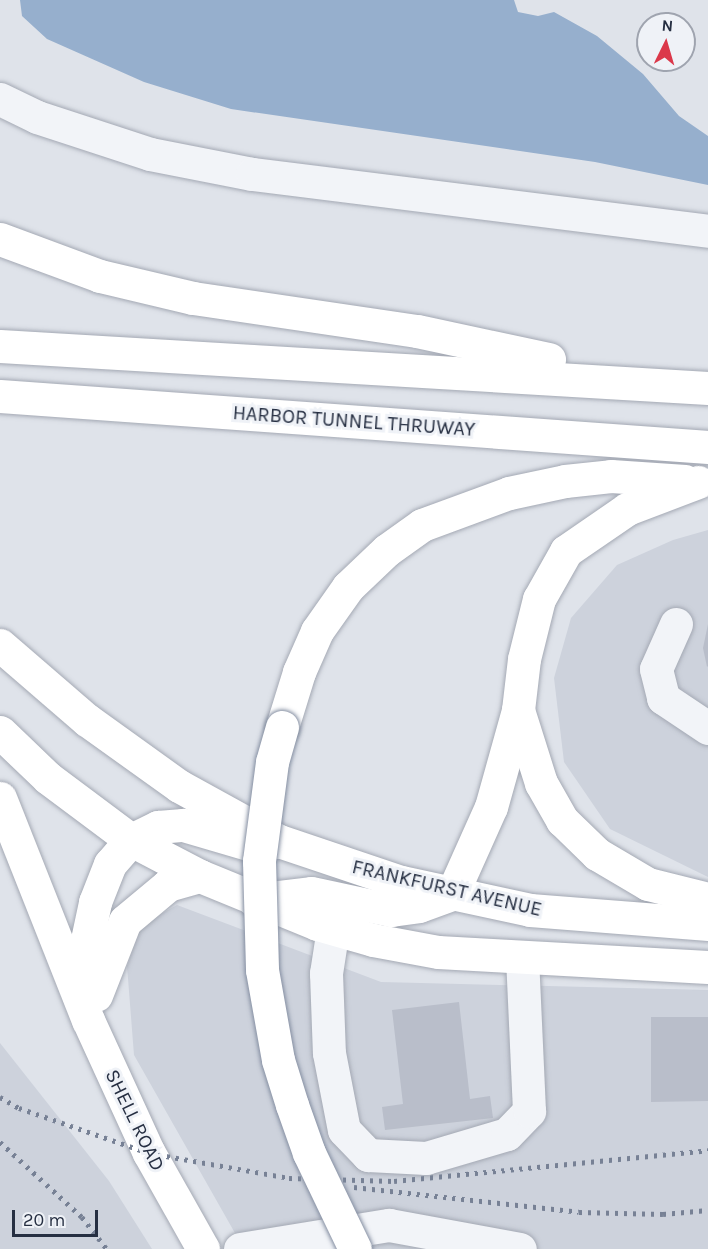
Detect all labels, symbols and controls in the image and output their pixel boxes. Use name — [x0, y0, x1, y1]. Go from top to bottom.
north arrow — [636, 12, 696, 72]
text: N — [661, 16, 674, 36]
street label: HARBOR TUNNEL THRUWAY — [232, 401, 476, 441]
street label: FRANKFURST AVENUE — [350, 854, 544, 922]
street label: SHELL ROAD — [100, 1065, 170, 1175]
scale bar — [15, 1198, 100, 1236]
text: 20 m — [23, 1209, 65, 1231]

